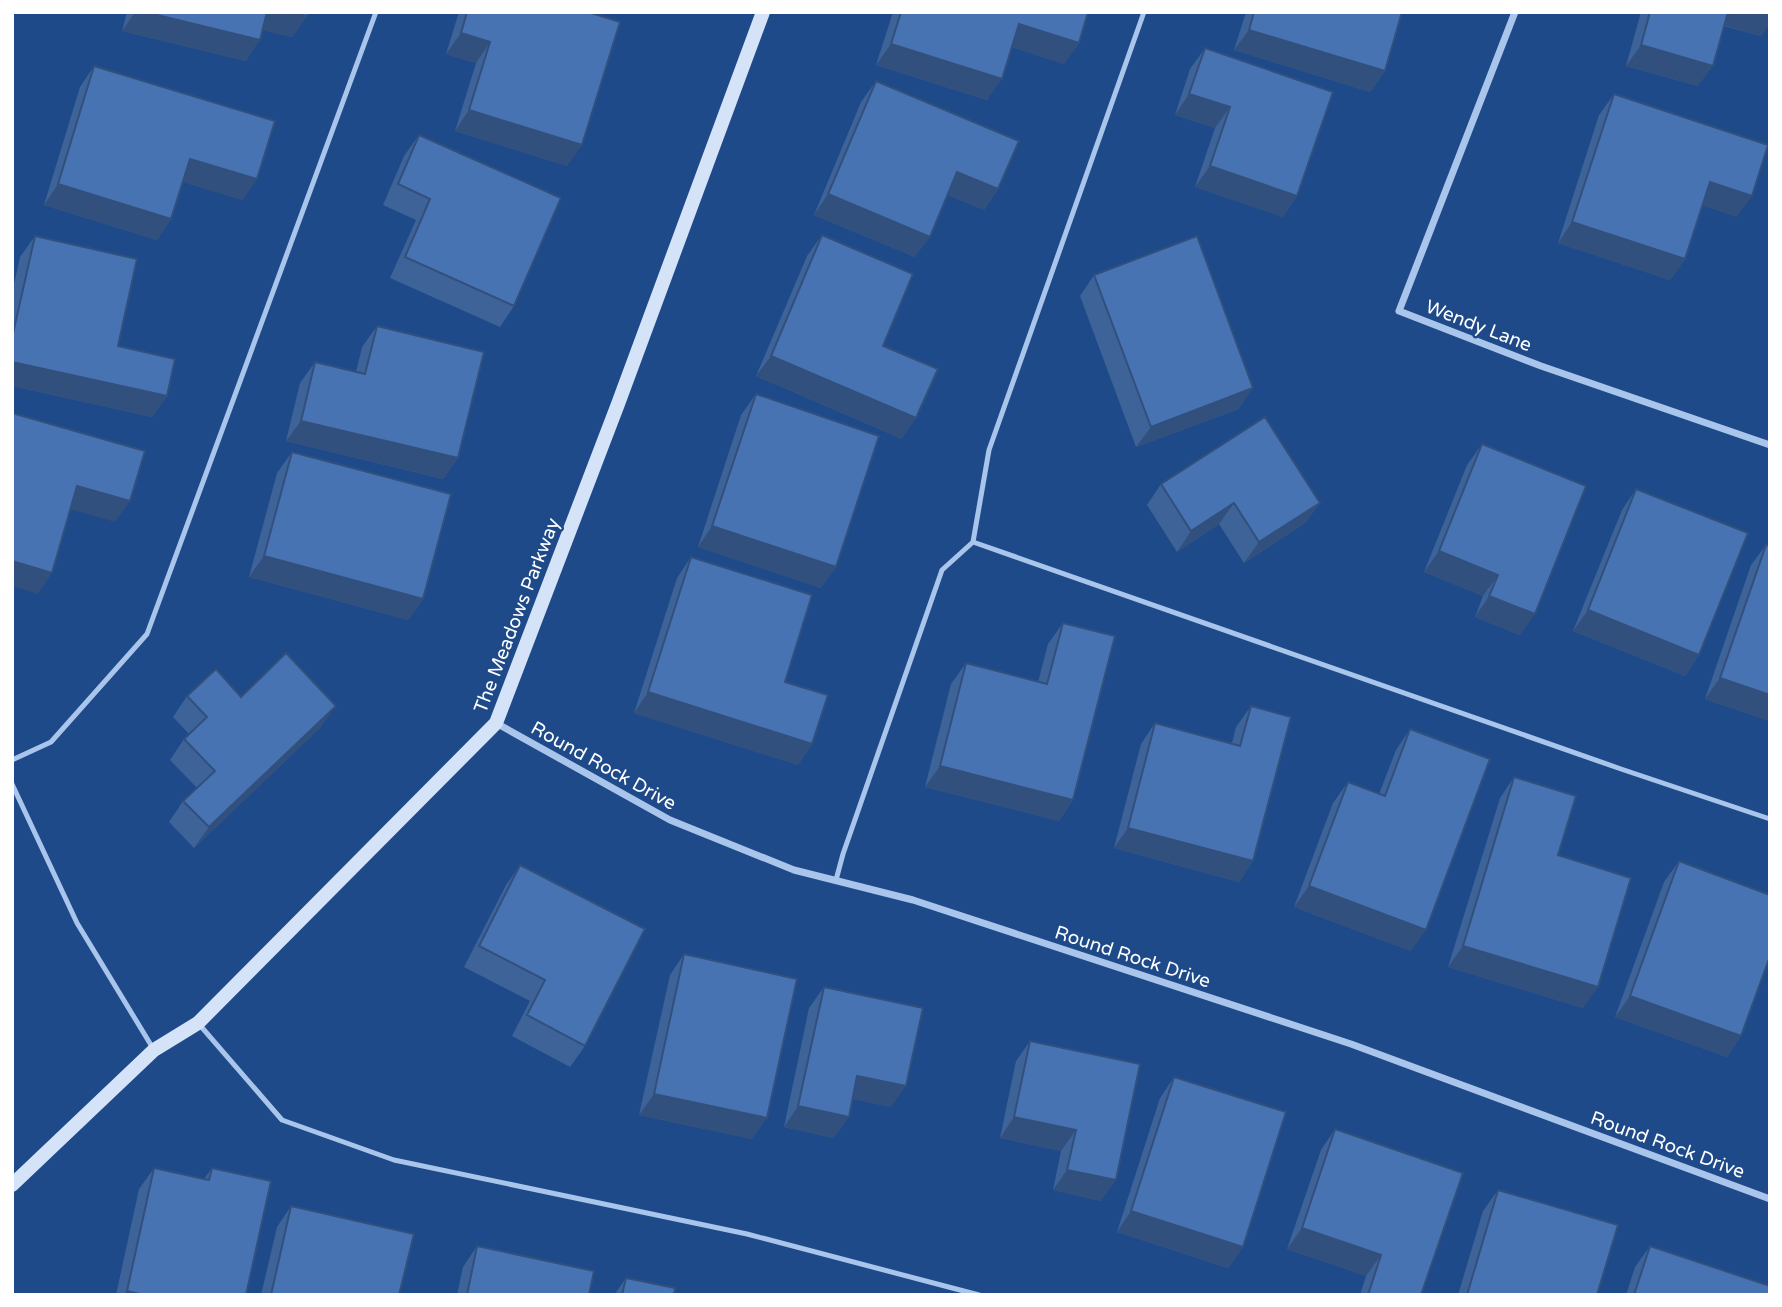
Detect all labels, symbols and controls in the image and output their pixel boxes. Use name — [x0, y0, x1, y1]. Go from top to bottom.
street label: Wendy Lane — [1423, 296, 1535, 356]
street label: The Meadows Parkway — [470, 515, 564, 716]
street label: Round Rock Drive — [527, 717, 680, 815]
street label: Round Rock Drive — [1052, 921, 1213, 993]
street label: Round Rock Drive — [1588, 1107, 1748, 1183]

